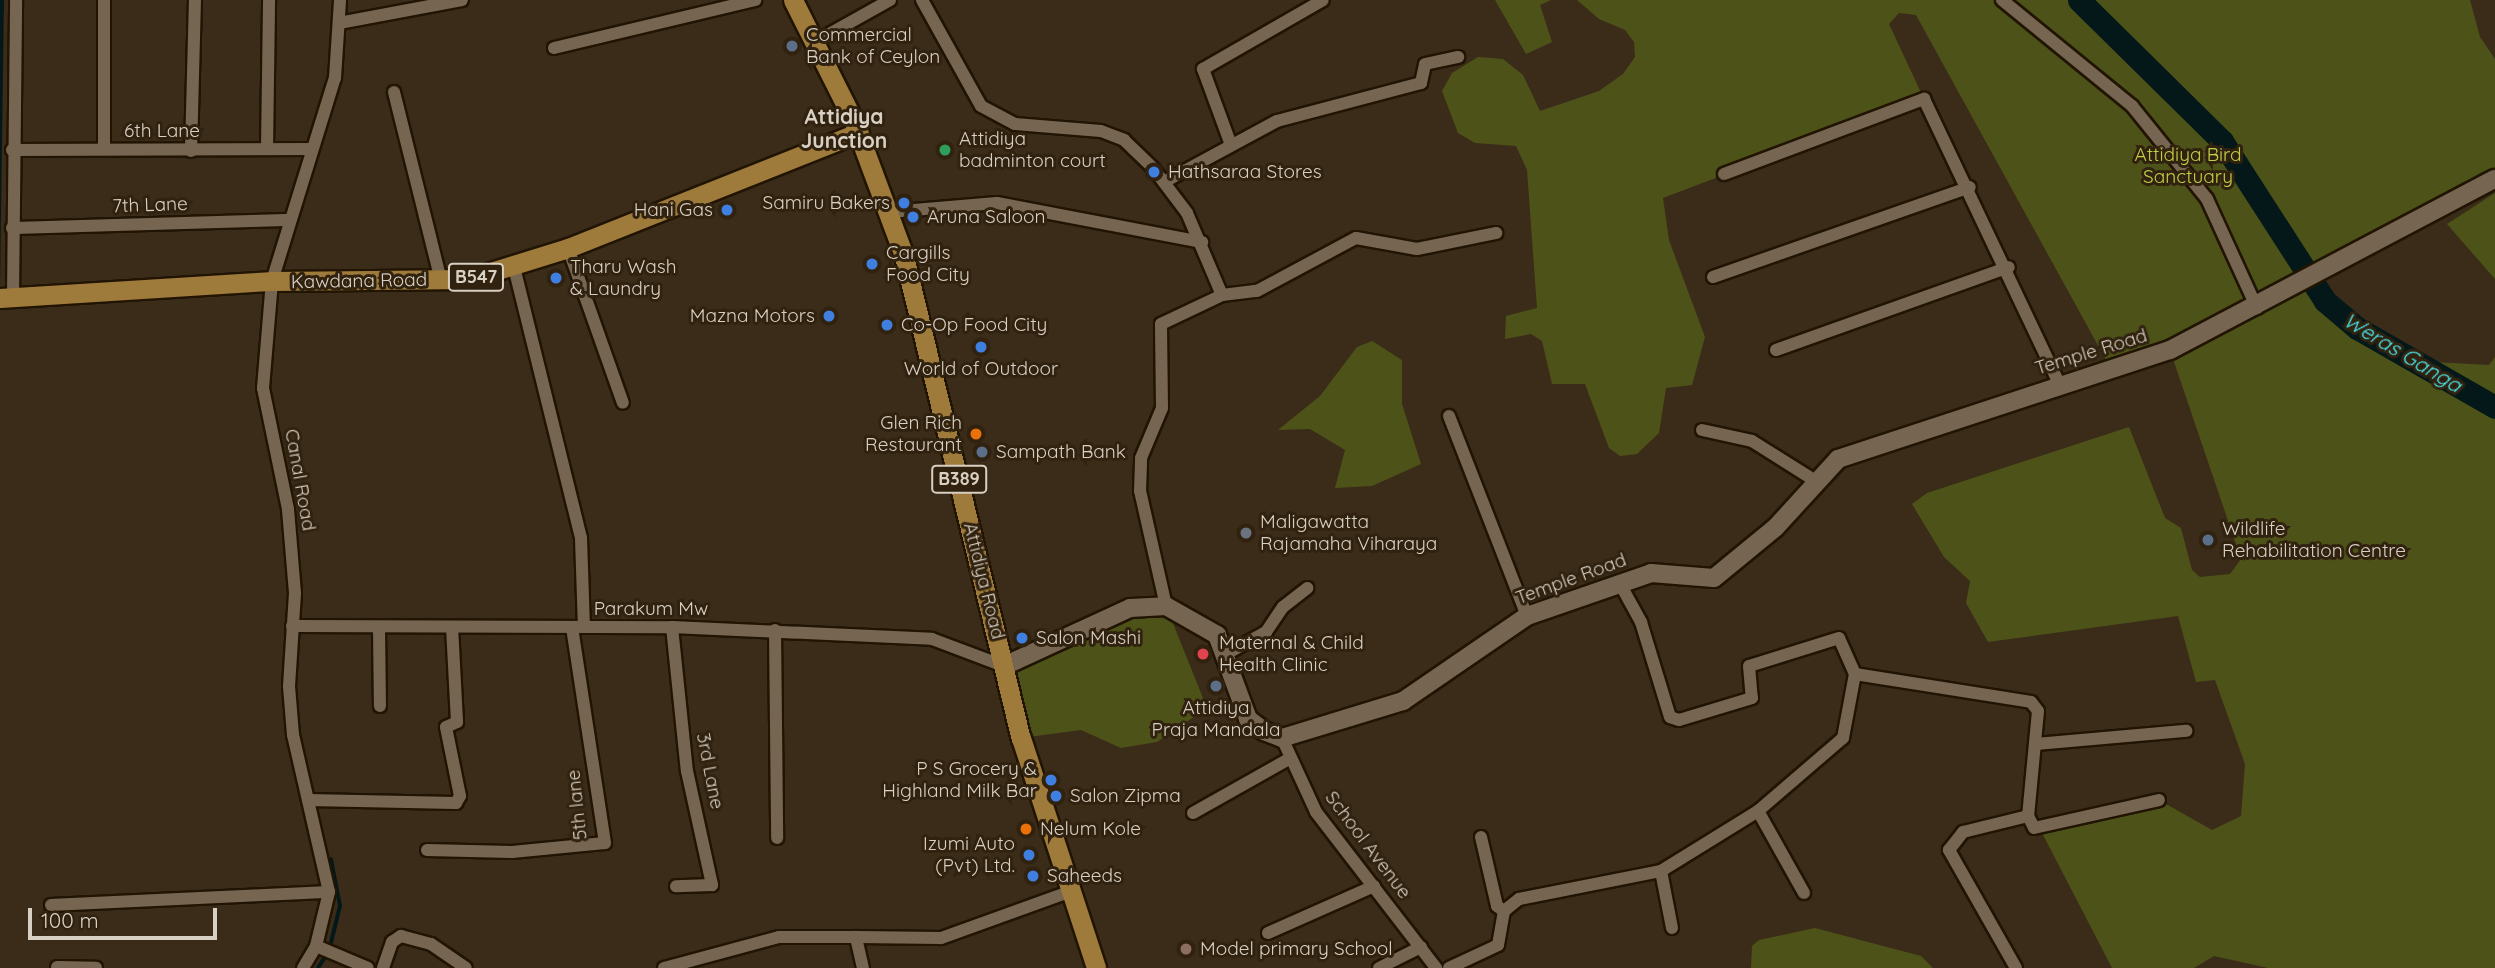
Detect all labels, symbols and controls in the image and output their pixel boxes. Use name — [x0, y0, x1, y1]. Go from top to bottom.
place label: Commercial Bank of Ceylon — [806, 24, 940, 68]
marker: Commercial Bank of Ceylon — [784, 38, 800, 54]
district label: Attidiya Junction — [801, 103, 887, 153]
street label: 6th Lane — [124, 120, 200, 142]
place label: Attidiya badminton court — [959, 128, 1106, 172]
marker: Attidiya badminton court — [937, 142, 953, 158]
park label: Attidiya Bird Sanctuary — [2134, 144, 2242, 188]
place label: Hathsaraa Stores — [1168, 161, 1322, 183]
marker: Hathsaraa Stores — [1146, 164, 1162, 180]
street label: 7th Lane — [112, 192, 188, 218]
place label: Samiru Bakers — [763, 192, 890, 214]
marker: Samiru Bakers — [896, 195, 912, 211]
place label: Hani Gas — [634, 199, 713, 221]
marker: Hani Gas — [719, 202, 735, 218]
place label: Aruna Saloon — [927, 206, 1045, 228]
marker: Aruna Saloon — [905, 209, 921, 225]
place label: Cargills Food City — [886, 242, 970, 286]
place label: Tharu Wash & Laundry — [570, 256, 676, 300]
marker: Cargills Food City — [864, 256, 880, 272]
road number: B547 — [446, 262, 506, 292]
street label: Kawdana Road — [291, 268, 427, 294]
marker: Tharu Wash & Laundry — [548, 270, 564, 286]
place label: Mazna Motors — [690, 305, 815, 327]
water label: Weras Ganga — [2339, 307, 2467, 397]
marker: Mazna Motors — [821, 308, 837, 324]
place label: Co-Op Food City — [901, 314, 1047, 336]
marker: Co-Op Food City — [879, 317, 895, 333]
street label: Temple Road — [2032, 324, 2150, 380]
marker: World of Outdoor — [973, 339, 989, 355]
place label: World of Outdoor — [904, 358, 1058, 380]
place label: Glen Rich Restaurant — [865, 412, 962, 456]
marker: Glen Rich Restaurant — [968, 426, 984, 442]
street label: Canal Road — [280, 427, 320, 533]
place label: Sampath Bank — [996, 441, 1126, 463]
marker: Sampath Bank — [974, 444, 990, 460]
road number: B389 — [931, 464, 987, 494]
place label: Maligawatta Rajamaha Viharaya — [1260, 511, 1437, 555]
place label: Wildlife Rehabilitation Centre — [2222, 518, 2406, 562]
street label: Attidiya Road — [959, 520, 1009, 642]
marker: Maligawatta Rajamaha Viharaya — [1238, 525, 1254, 541]
marker: Wildlife Rehabilitation Centre — [2200, 532, 2216, 548]
street label: Temple Road — [1513, 548, 1629, 610]
street label: Parakum Mw — [594, 598, 708, 620]
place label: Salon Mashi — [1036, 627, 1141, 649]
marker: Salon Mashi — [1014, 630, 1030, 646]
place label: Maternal & Child Health Clinic — [1219, 632, 1364, 676]
marker: Maternal & Child Health Clinic — [1193, 644, 1213, 664]
marker: Attidiya Praja Mandala — [1208, 678, 1224, 694]
place label: Attidiya Praja Mandala — [1152, 697, 1280, 741]
street label: 3rd Lane — [691, 731, 729, 811]
place label: P S Grocery & Highland Milk Bar — [882, 758, 1037, 802]
street label: 5th lane — [562, 769, 592, 841]
marker: P S Grocery & Highland Milk Bar — [1043, 772, 1059, 788]
place label: Salon Zipma — [1070, 785, 1181, 807]
street label: School Avenue — [1320, 787, 1416, 903]
marker: Salon Zipma — [1048, 788, 1064, 804]
place label: Nelum Kole — [1040, 818, 1141, 840]
marker: Nelum Kole — [1018, 821, 1034, 837]
place label: Izumi Auto (Pvt) Ltd. — [923, 833, 1015, 877]
marker: Izumi Auto (Pvt) Ltd. — [1021, 847, 1037, 863]
place label: Saheeds — [1047, 865, 1122, 887]
marker: Saheeds — [1025, 868, 1041, 884]
scale bar — [32, 894, 220, 938]
text: 100 m — [41, 907, 99, 933]
place label: Model primary School — [1200, 938, 1393, 960]
marker: Model primary School — [1178, 941, 1194, 957]

